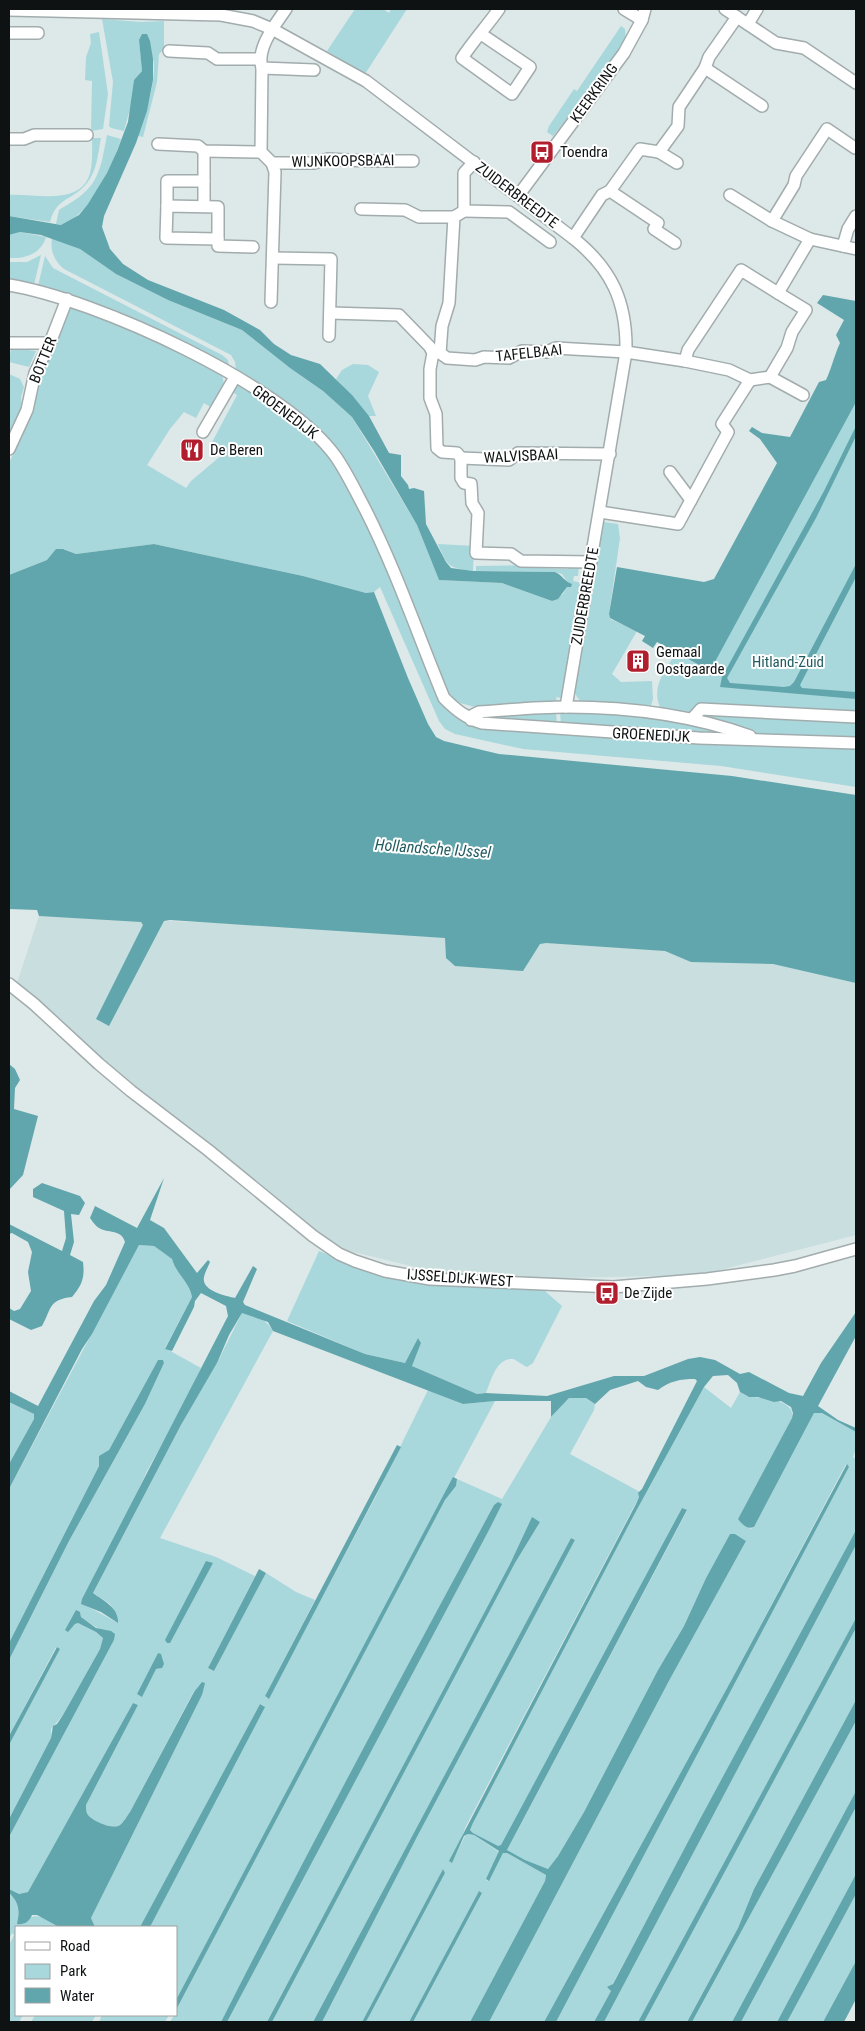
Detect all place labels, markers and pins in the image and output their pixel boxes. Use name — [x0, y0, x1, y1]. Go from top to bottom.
bus stop icon: Toendra — [529, 139, 555, 165]
place label: Toendra — [560, 143, 608, 161]
restaurant icon: De Beren — [179, 437, 205, 463]
place label: De Beren — [210, 441, 263, 459]
place label: Gemaal Oostgaarde — [656, 643, 725, 678]
building icon: Gemaal Oostgaarde — [625, 648, 651, 674]
bus stop icon: De Zijde — [594, 1280, 620, 1306]
place label: De Zijde — [624, 1284, 672, 1302]

